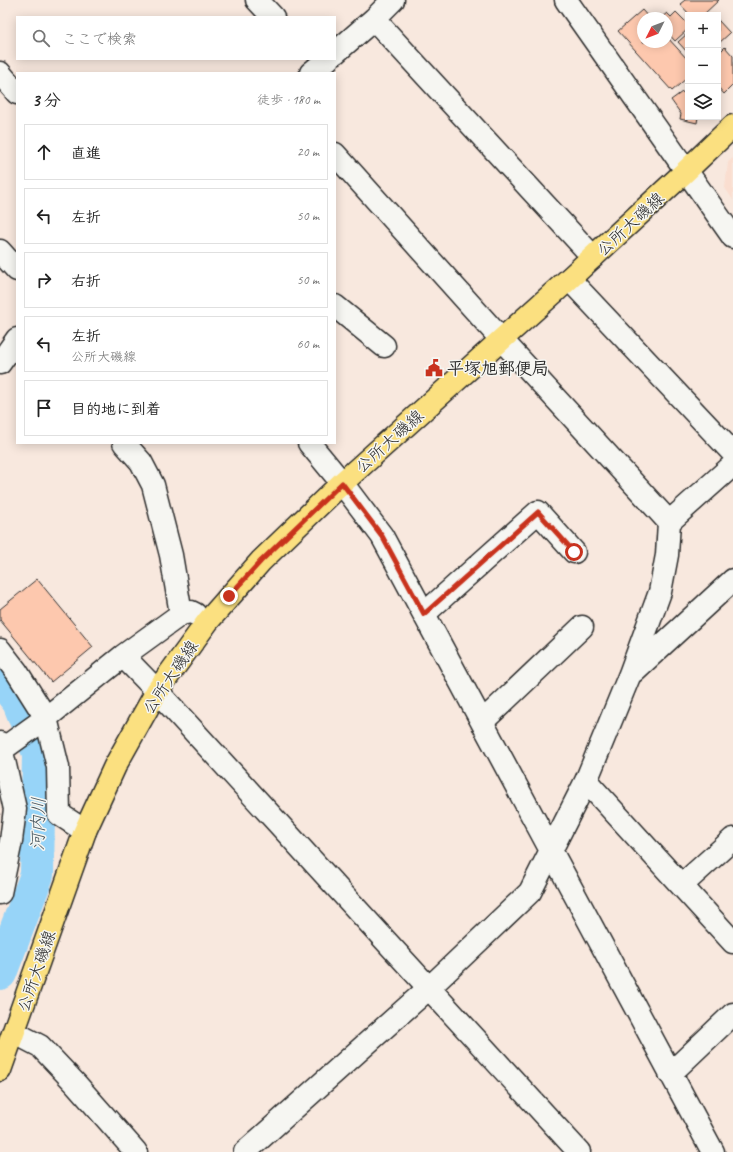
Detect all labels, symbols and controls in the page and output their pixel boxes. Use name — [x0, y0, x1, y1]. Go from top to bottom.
north arrow — [637, 12, 673, 48]
map controls — [685, 12, 721, 120]
button: + — [685, 12, 721, 48]
search box — [16, 16, 336, 60]
icon: search — [30, 27, 52, 49]
text: ここで検索 — [62, 30, 137, 49]
button: − — [685, 48, 721, 84]
button: layers — [685, 84, 721, 120]
text: 3 分 — [32, 90, 61, 111]
text: 徒歩 · 180 m — [257, 92, 320, 108]
icon: ahead — [33, 141, 55, 163]
text: 直進 — [71, 144, 101, 163]
text: 20 m — [297, 144, 319, 160]
street label: 公所大磯線 — [592, 188, 669, 261]
icon: left — [33, 205, 55, 227]
text: 左折 — [71, 208, 101, 227]
text: 50 m — [297, 208, 319, 224]
icon: right — [33, 269, 55, 291]
text: 右折 — [71, 272, 101, 291]
text: 50 m — [297, 272, 319, 288]
text: 左折 — [71, 327, 101, 346]
icon: left — [33, 333, 55, 355]
text: 60 m — [297, 336, 319, 352]
text: 公所大磯線 — [71, 349, 136, 365]
public building icon: 平塚旭郵便局 — [424, 358, 444, 378]
place label: 平塚旭郵便局 — [447, 358, 549, 379]
icon: arrive — [33, 397, 55, 419]
text: 目的地に到着 — [71, 400, 161, 419]
street label: 公所大磯線 — [351, 405, 428, 478]
route start — [565, 543, 583, 561]
route end — [220, 587, 238, 605]
street label: 公所大磯線 — [138, 636, 203, 718]
water label: 河内川 — [27, 797, 49, 851]
street label: 公所大磯線 — [13, 928, 60, 1015]

